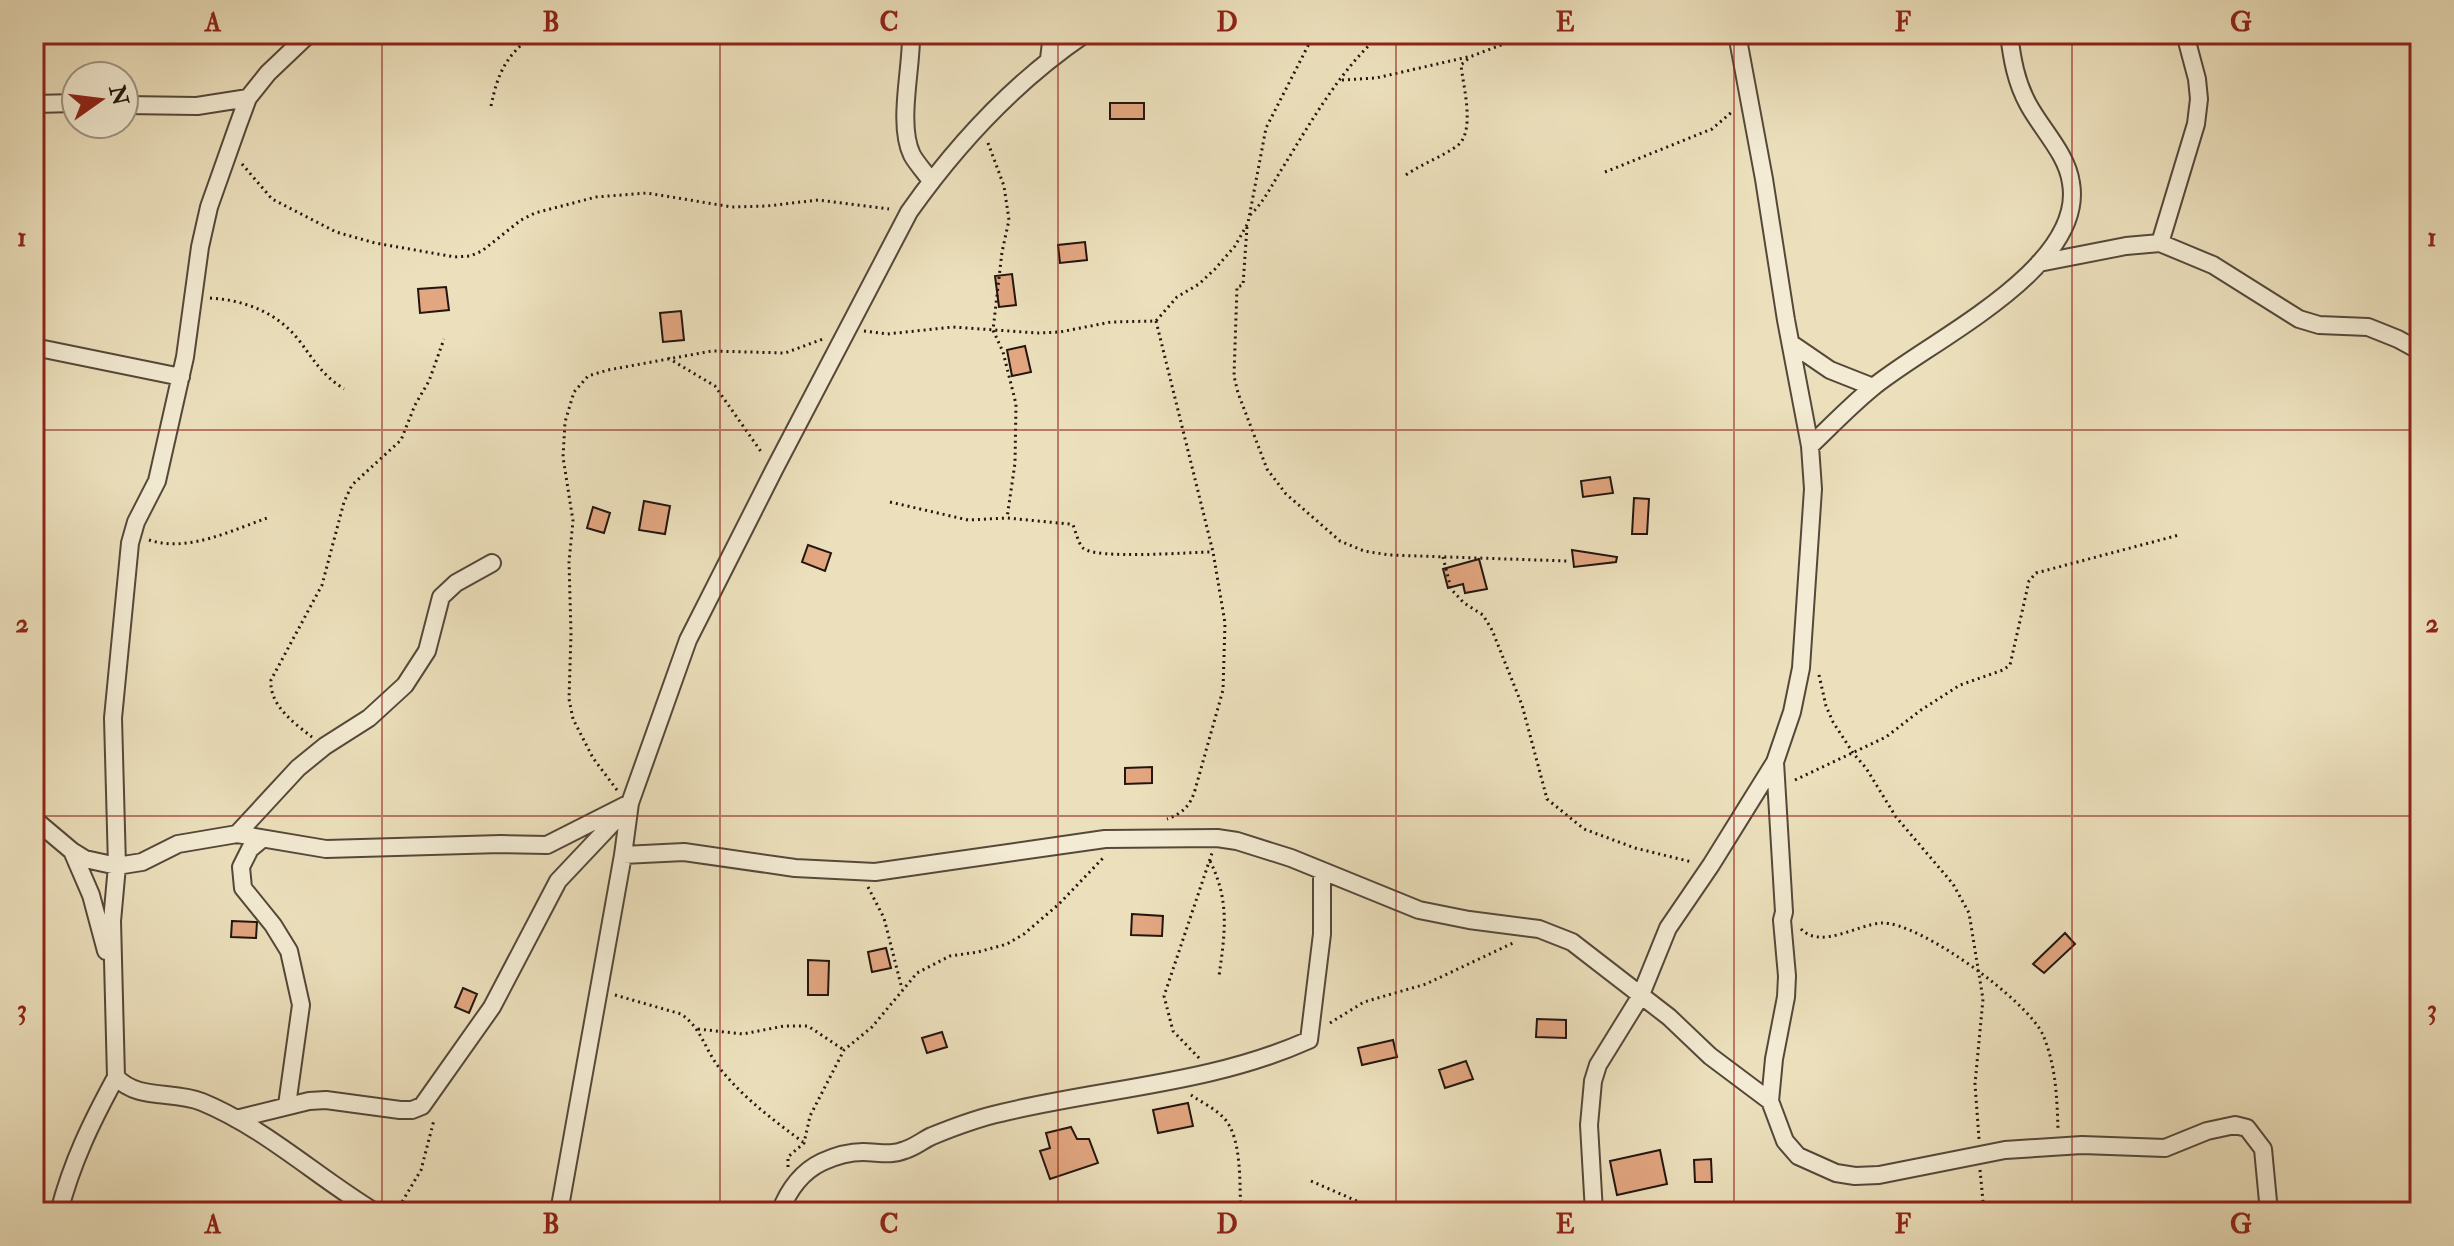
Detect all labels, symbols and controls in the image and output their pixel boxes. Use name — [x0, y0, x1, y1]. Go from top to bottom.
text: A — [204, 7, 222, 39]
text: B — [542, 7, 560, 39]
text: C — [879, 7, 899, 39]
text: D — [1216, 7, 1238, 39]
text: E — [1556, 7, 1575, 39]
text: F — [1895, 7, 1912, 39]
text: G — [2230, 7, 2252, 39]
north arrow — [60, 60, 140, 140]
text: N — [102, 81, 134, 109]
text: 1 — [17, 222, 27, 254]
text: 1 — [2427, 222, 2437, 254]
text: 2 — [15, 608, 29, 640]
text: 2 — [2425, 608, 2439, 640]
text: 3 — [17, 994, 27, 1026]
text: 3 — [2427, 994, 2437, 1026]
text: A — [204, 1209, 222, 1241]
text: B — [542, 1209, 560, 1241]
text: C — [879, 1209, 899, 1241]
text: D — [1216, 1209, 1238, 1241]
text: E — [1556, 1209, 1575, 1241]
text: F — [1895, 1209, 1912, 1241]
text: G — [2230, 1209, 2252, 1241]

